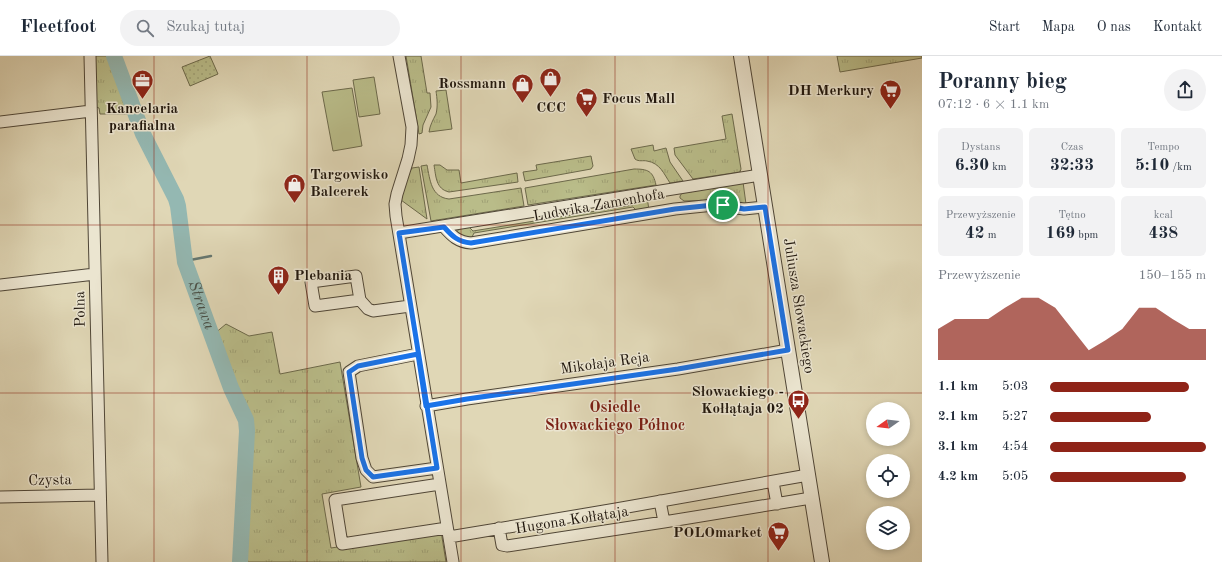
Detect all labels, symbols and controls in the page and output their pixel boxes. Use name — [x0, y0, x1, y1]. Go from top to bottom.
search box — [120, 10, 400, 46]
icon: search — [134, 17, 156, 39]
text: Fleetfoot — [20, 18, 96, 37]
text: Szukaj tutaj — [166, 20, 245, 35]
text: Start — [989, 20, 1020, 34]
text: Mapa — [1042, 20, 1075, 34]
text: O nas — [1097, 20, 1131, 34]
text: Kontakt — [1153, 20, 1202, 34]
shop icon: CCC — [538, 66, 564, 99]
office icon: Kancelaria parafialna — [129, 67, 155, 100]
button: share — [1164, 69, 1206, 111]
shop icon: Rossmann — [509, 71, 535, 104]
text: Poranny bieg — [938, 71, 1067, 93]
place label: Rossmann — [438, 77, 506, 92]
supermarket icon: DH Merkury — [877, 78, 903, 111]
place label: DH Merkury — [788, 84, 874, 99]
supermarket icon: Focus Mall — [574, 86, 600, 119]
place label: Focus Mall — [602, 92, 675, 107]
text: 07:12 · 6 × 1.1 km — [938, 98, 1049, 111]
place label: CCC — [536, 101, 566, 116]
place label: Kancelaria parafialna — [106, 102, 179, 134]
text: Dystans — [961, 142, 1000, 153]
text: Czas — [1061, 142, 1083, 153]
text: Tempo — [1147, 142, 1179, 153]
text: 6.30 — [955, 157, 989, 174]
text: 32:33 — [1050, 157, 1094, 174]
text: 5:10 — [1135, 157, 1169, 174]
text: km — [989, 162, 1007, 173]
text: /km — [1169, 162, 1192, 173]
place label: Targowisko Balcerek — [310, 168, 388, 200]
shop icon: Targowisko Balcerek — [281, 171, 307, 204]
street label: Ludwika Zamenhofa — [532, 187, 666, 225]
pin — [706, 188, 740, 222]
icon: arrive — [712, 194, 734, 216]
text: Przewyższenie — [946, 210, 1016, 221]
text: Tętno — [1058, 210, 1086, 221]
text: kcal — [1154, 210, 1173, 221]
text: 42 — [965, 225, 985, 242]
text: 169 — [1046, 225, 1075, 242]
text: 438 — [1149, 225, 1178, 242]
text: m — [985, 230, 996, 241]
text: bpm — [1075, 230, 1098, 241]
street label: Juliusza Słowackiego — [780, 237, 816, 375]
building icon: Plebania — [265, 263, 291, 296]
place label: Plebania — [294, 269, 353, 284]
text: Przewyższenie — [938, 269, 1020, 282]
text: 150–155 m — [1139, 269, 1206, 282]
water label: Strawa — [185, 279, 217, 332]
street label: Polna — [73, 290, 89, 327]
street label: Mikołaja Reja — [560, 350, 651, 378]
text: 1.1 km — [938, 380, 978, 393]
text: 5:03 — [1002, 380, 1028, 393]
place label: Słowackiego - Kołłątaja 02 — [692, 385, 784, 417]
bus stop icon: Słowackiego - Kołłątaja 02 — [786, 388, 812, 421]
district label: Osiedle Słowackiego Północ — [545, 400, 685, 434]
north arrow — [866, 402, 910, 446]
map controls — [866, 402, 910, 550]
text: 2.1 km — [938, 410, 978, 423]
text: 5:27 — [1002, 410, 1028, 423]
text: 3.1 km — [938, 440, 978, 453]
text: 4:54 — [1002, 440, 1028, 453]
button: locate — [866, 454, 910, 498]
text: 4.2 km — [938, 470, 978, 483]
text: 5:05 — [1002, 470, 1028, 483]
street label: Czysta — [28, 473, 73, 489]
street label: Hugona Kołłątaja — [514, 505, 630, 537]
button: layers — [866, 506, 910, 550]
supermarket icon: POLOmarket — [765, 520, 791, 553]
place label: POLOmarket — [673, 526, 763, 541]

